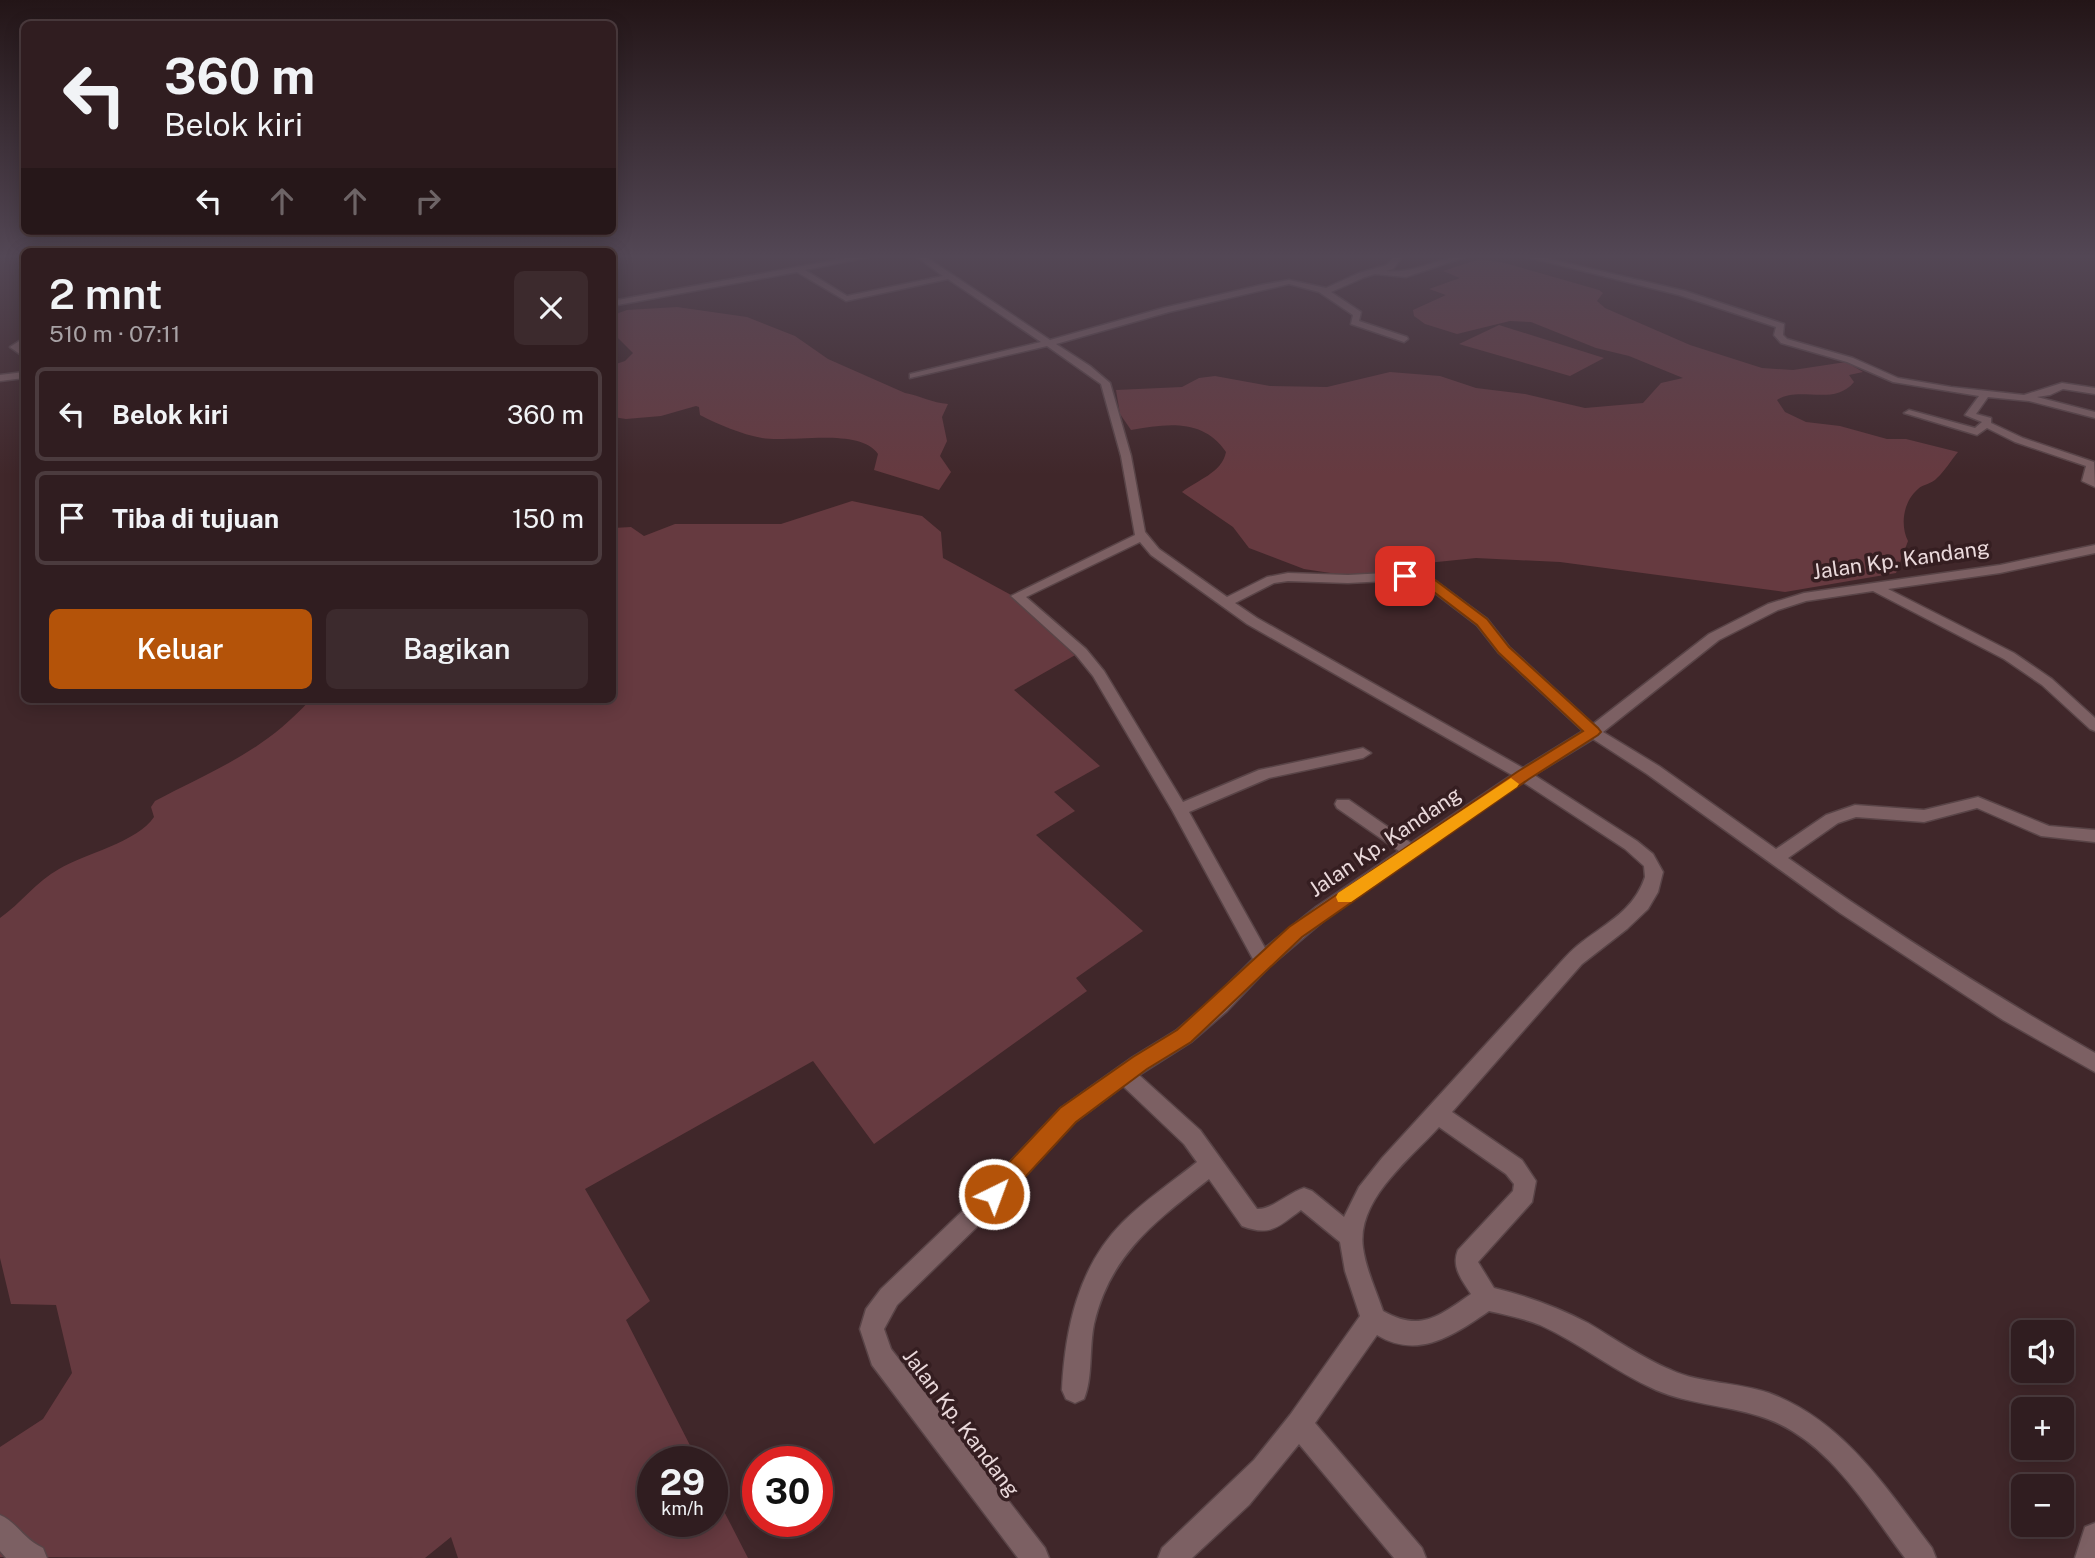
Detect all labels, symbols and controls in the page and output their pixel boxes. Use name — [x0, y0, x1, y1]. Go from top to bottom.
text: 360 m — [164, 47, 315, 105]
icon: left — [49, 49, 140, 140]
text: Belok kiri — [164, 106, 303, 143]
icon: left — [190, 182, 228, 220]
icon: ahead — [263, 182, 301, 220]
icon: ahead — [336, 182, 374, 220]
icon: right — [409, 182, 447, 220]
text: 2 mnt — [49, 269, 163, 318]
button: close — [514, 271, 588, 345]
text: 510 m · 07:11 — [49, 320, 180, 347]
icon: left — [53, 395, 91, 433]
text: Belok kiri — [112, 399, 228, 430]
text: 360 m — [507, 399, 584, 430]
icon: arrive — [53, 499, 91, 537]
text: Tiba di tujuan — [112, 503, 279, 534]
text: 150 m — [512, 503, 584, 534]
street label: Jalan Kp. Kandang — [1811, 535, 1991, 584]
pin — [1375, 546, 1435, 606]
icon: arrive — [1386, 557, 1424, 595]
button: Keluar — [49, 609, 312, 689]
button: Bagikan — [326, 609, 588, 689]
street label: Jalan Kp. Kandang — [1304, 781, 1466, 902]
position arrow — [957, 1157, 1031, 1231]
map controls — [2011, 1320, 2074, 1537]
button: sound — [2011, 1320, 2074, 1383]
street label: Jalan Kp. Kandang — [898, 1344, 1025, 1502]
button: + — [2011, 1397, 2074, 1460]
speed limit sign: 30 — [742, 1446, 833, 1537]
text: 29 — [660, 1462, 705, 1503]
button: − — [2011, 1474, 2074, 1537]
text: km/h — [661, 1498, 704, 1519]

